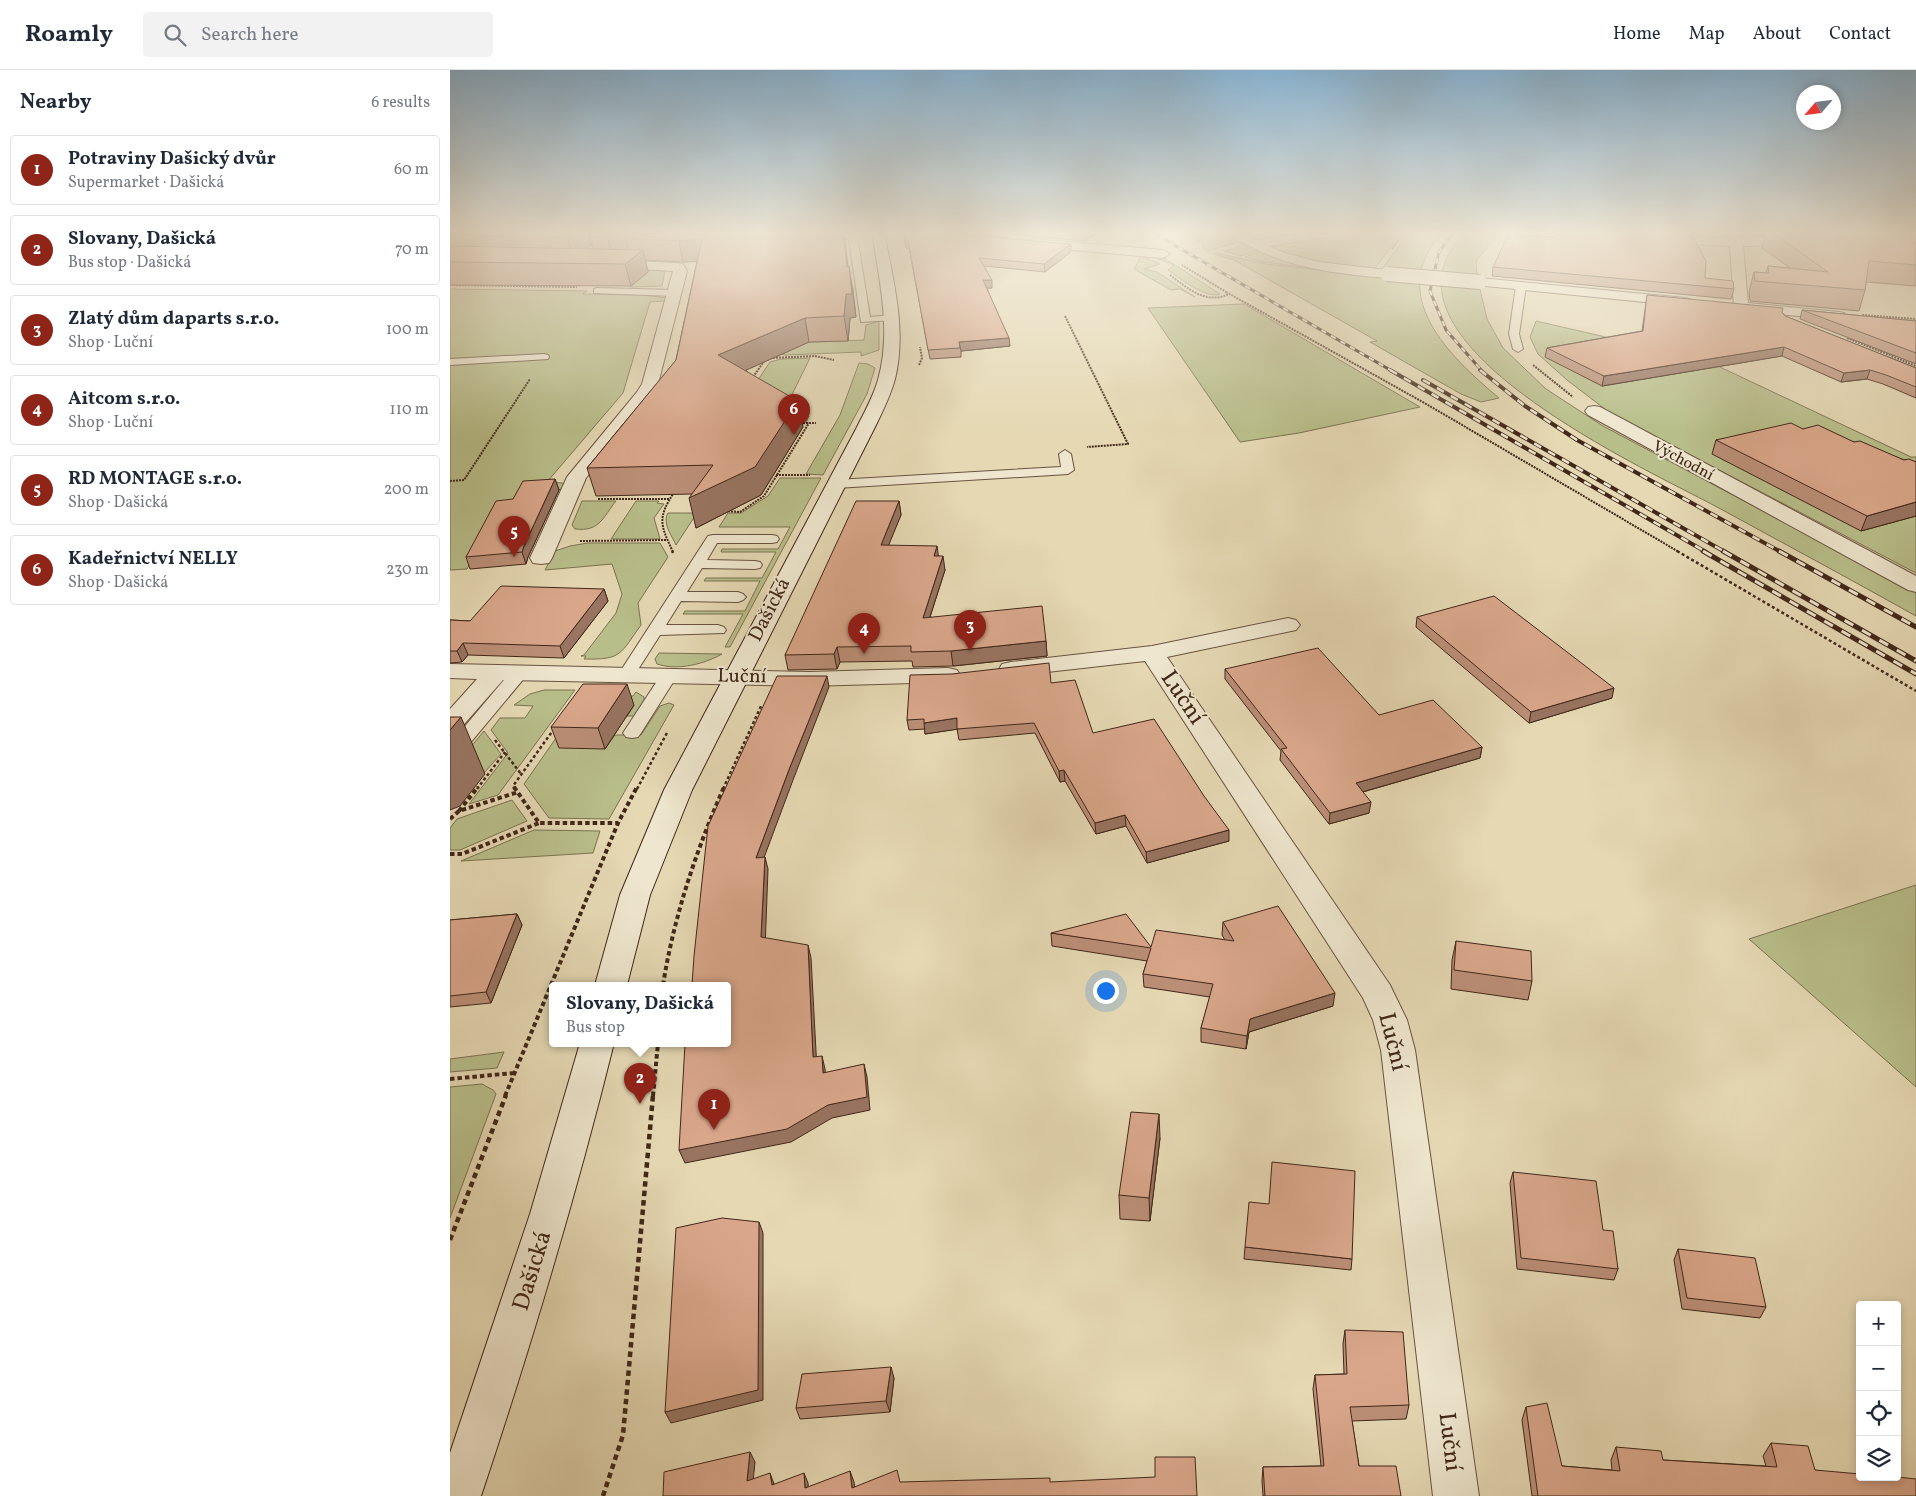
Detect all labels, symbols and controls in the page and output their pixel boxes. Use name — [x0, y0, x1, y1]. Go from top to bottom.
search box — [143, 12, 493, 57]
text: Roamly — [25, 18, 113, 52]
icon: search — [161, 21, 189, 49]
text: Search here — [201, 22, 298, 48]
text: Home — [1613, 22, 1661, 47]
text: Map — [1689, 22, 1725, 47]
text: About — [1753, 22, 1801, 47]
text: Contact — [1829, 22, 1891, 47]
north arrow — [1796, 85, 1841, 130]
text: Nearby — [20, 88, 91, 117]
text: 6 results — [371, 92, 430, 114]
text: Potraviny Dašický dvůr — [68, 146, 276, 172]
text: 1 — [34, 159, 40, 181]
text: 60 m — [394, 159, 429, 181]
text: Supermarket · Dašická — [68, 172, 224, 194]
text: Slovany, Dašická — [68, 226, 216, 252]
text: 2 — [33, 239, 41, 261]
text: 70 m — [395, 239, 429, 261]
text: Bus stop · Dašická — [68, 252, 191, 274]
text: Zlatý dům daparts s.r.o. — [68, 306, 279, 332]
text: 3 — [33, 319, 41, 341]
text: 100 m — [386, 319, 429, 341]
text: Shop · Luční — [68, 332, 153, 354]
text: Aitcom s.r.o. — [68, 386, 181, 412]
pin: 6 — [778, 394, 810, 435]
text: 4 — [32, 399, 42, 421]
text: 110 m — [390, 399, 429, 421]
text: Shop · Luční — [68, 412, 153, 434]
street label: Východní — [1648, 436, 1718, 486]
text: RD MONTAGE s.r.o. — [68, 466, 242, 492]
text: 5 — [33, 479, 41, 501]
text: 200 m — [384, 479, 429, 501]
text: Shop · Dašická — [68, 492, 168, 514]
pin: 5 — [498, 516, 530, 557]
text: Kadeřnictví NELLY — [68, 546, 238, 572]
text: 6 — [33, 559, 41, 581]
text: 230 m — [386, 559, 429, 581]
text: Shop · Dašická — [68, 572, 168, 594]
street label: Dašická — [742, 573, 798, 647]
pin: 3 — [954, 610, 986, 651]
pin: 4 — [848, 613, 880, 654]
street label: Luční — [717, 663, 767, 691]
street label: Luční — [1151, 664, 1213, 732]
your location — [1093, 978, 1119, 1004]
popup — [549, 982, 731, 1047]
text: Slovany, Dašická — [566, 991, 714, 1017]
street label: Luční — [1368, 1009, 1416, 1075]
text: Bus stop — [566, 1017, 625, 1039]
pin: 2 — [624, 1063, 656, 1104]
pin: 1 — [698, 1089, 730, 1130]
street label: Dašická — [505, 1227, 561, 1315]
map controls — [1856, 1301, 1901, 1481]
button: + — [1856, 1301, 1901, 1346]
button: − — [1856, 1346, 1901, 1391]
button: locate — [1856, 1391, 1901, 1436]
street label: Luční — [1429, 1411, 1469, 1473]
button: layers — [1856, 1436, 1901, 1481]

